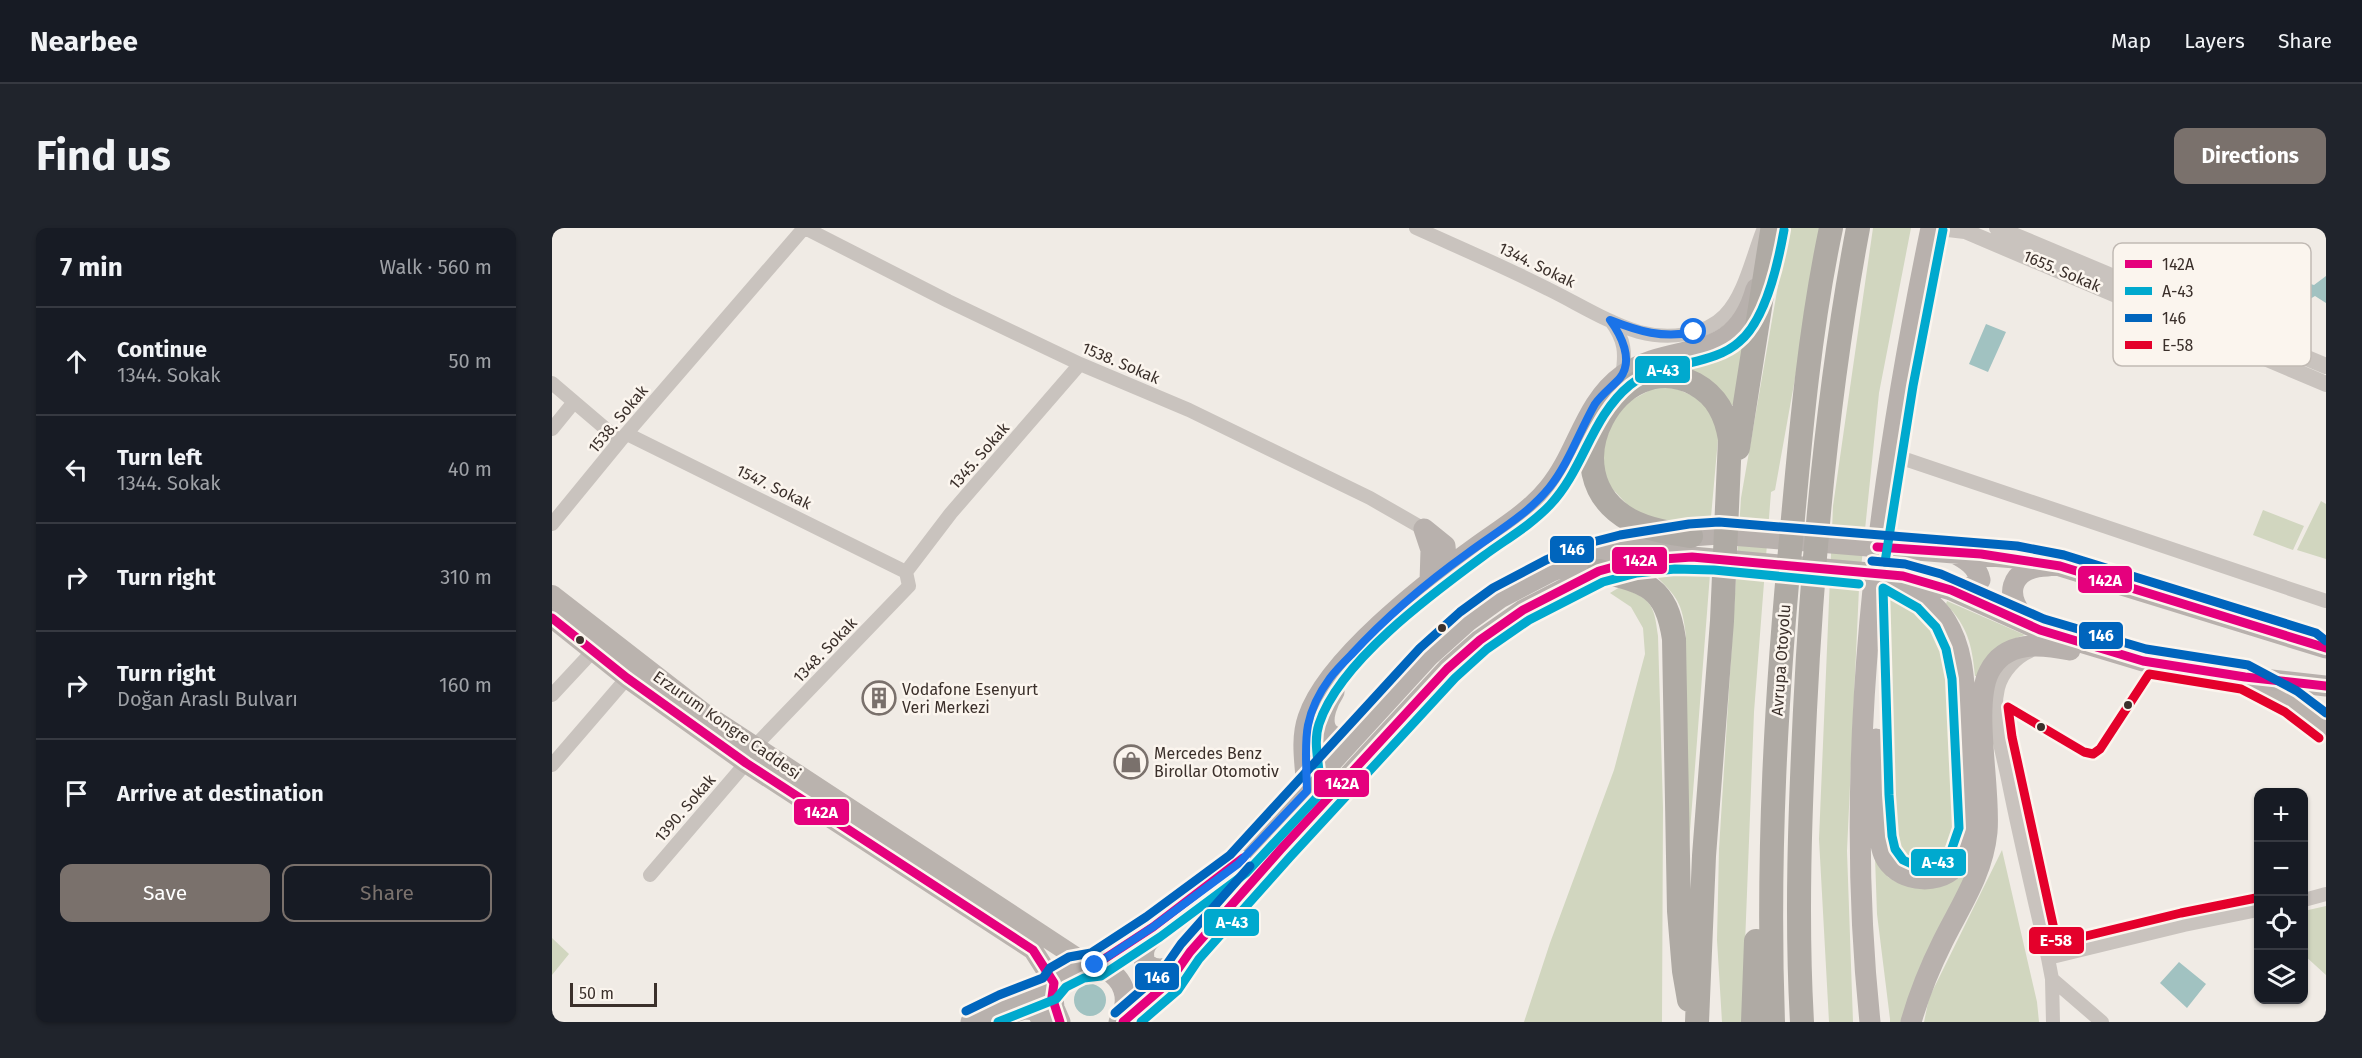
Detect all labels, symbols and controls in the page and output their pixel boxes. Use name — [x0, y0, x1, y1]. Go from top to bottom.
text: Nearbee — [30, 25, 138, 58]
text: Map — [2111, 28, 2151, 54]
text: Layers — [2184, 28, 2245, 54]
text: Share — [2278, 28, 2332, 54]
button: Directions — [2174, 128, 2326, 184]
text: Find us — [36, 131, 171, 181]
street label: 1344. Sokak — [1496, 238, 1579, 292]
legend — [2113, 243, 2311, 366]
street label: 1655. Sokak — [2020, 246, 2104, 296]
text: 7 min — [60, 252, 123, 283]
text: Walk · 560 m — [380, 255, 492, 279]
text: 142A — [2162, 255, 2195, 274]
text: A-43 — [2162, 282, 2194, 301]
text: 146 — [2162, 309, 2186, 328]
route start — [1680, 318, 1706, 344]
text: Continue — [117, 336, 207, 363]
text: E-58 — [2162, 336, 2194, 355]
street label: 1538. Sokak — [1079, 338, 1163, 388]
icon: ahead — [60, 345, 93, 378]
text: 50 m — [448, 349, 492, 373]
line badge: A-43 — [1634, 355, 1691, 384]
text: A-43 — [1646, 361, 1679, 380]
text: 1344. Sokak — [117, 363, 221, 387]
street label: 1538. Sokak — [584, 381, 652, 457]
street label: 1345. Sokak — [945, 418, 1014, 493]
text: Turn left — [117, 444, 202, 471]
icon: left — [60, 453, 93, 486]
text: 40 m — [448, 457, 492, 481]
street label: 1547. Sokak — [733, 461, 815, 514]
text: 1344. Sokak — [117, 471, 221, 495]
line badge: 146 — [1549, 535, 1595, 564]
text: 146 — [1559, 540, 1585, 559]
line badge: 142A — [1611, 546, 1668, 575]
text: 142A — [1623, 551, 1657, 570]
icon: right — [60, 561, 93, 594]
text: Turn right — [117, 564, 216, 591]
text: 310 m — [440, 565, 492, 589]
line badge: 142A — [2077, 565, 2133, 594]
text: 142A — [2088, 571, 2122, 590]
street label: Avrupa Otoyolu — [1768, 604, 1794, 716]
street label: 1348. Sokak — [789, 613, 861, 687]
line badge: 146 — [2078, 621, 2124, 650]
unlabelled marker — [1436, 622, 1448, 634]
text: 146 — [2088, 626, 2114, 645]
unlabelled marker — [574, 634, 586, 646]
text: Turn right — [117, 660, 216, 687]
street label: Erzurum Kongre Caddesi — [649, 667, 805, 783]
icon: right — [60, 669, 93, 702]
text: 160 m — [439, 673, 492, 697]
building icon: Vodafone Esenyurt Veri Merkezi — [861, 680, 897, 716]
place label: Vodafone Esenyurt Veri Merkezi — [902, 680, 1038, 717]
text: Doğan Araslı Bulvarı — [117, 687, 298, 711]
unlabelled marker — [2122, 699, 2134, 711]
unlabelled marker — [2035, 721, 2047, 733]
shop icon: Mercedes Benz Birollar Otomotiv — [1113, 744, 1149, 780]
place label: Mercedes Benz Birollar Otomotiv — [1154, 744, 1279, 781]
line badge: 142A — [1313, 769, 1370, 798]
street label: 1390. Sokak — [651, 770, 720, 846]
text: 142A — [1325, 774, 1359, 793]
icon: arrive — [60, 777, 93, 810]
text: Arrive at destination — [117, 780, 324, 807]
map controls — [2254, 788, 2308, 1004]
button: + — [2254, 788, 2308, 842]
line badge: 142A — [793, 798, 850, 826]
text: 142A — [804, 803, 838, 822]
button: − — [2254, 842, 2308, 896]
line badge: A-43 — [1910, 848, 1967, 877]
text: A-43 — [1921, 853, 1954, 872]
button: Save — [60, 864, 270, 922]
button: Share — [282, 864, 492, 922]
button: locate — [2254, 896, 2308, 950]
line badge: A-43 — [1203, 908, 1260, 937]
text: A-43 — [1215, 913, 1248, 932]
line badge: E-58 — [2028, 926, 2085, 955]
text: E-58 — [2040, 931, 2072, 950]
button: layers — [2254, 950, 2308, 1004]
route end — [1081, 951, 1107, 977]
line badge: 146 — [1134, 962, 1180, 991]
text: 146 — [1144, 968, 1170, 987]
scale bar — [570, 980, 657, 1008]
text: 50 m — [579, 984, 614, 1003]

